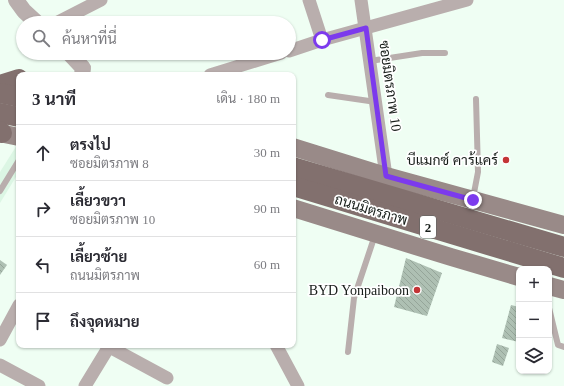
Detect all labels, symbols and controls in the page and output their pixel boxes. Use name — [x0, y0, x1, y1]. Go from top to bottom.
search box — [16, 16, 296, 60]
icon: search — [30, 27, 52, 49]
text: ค้นหาที่นี่ — [62, 31, 117, 47]
route start — [313, 31, 331, 49]
street label: ซอยมิตรภาพ 10 — [376, 39, 405, 132]
text: 3 นาที — [32, 90, 76, 109]
text: เดิน · 180 m — [216, 91, 280, 106]
text: ตรงไป — [70, 137, 111, 153]
icon: ahead — [32, 142, 54, 164]
text: 30 m — [254, 145, 280, 160]
place label: บีแมกซ์ คาร้แคร์ — [407, 151, 498, 168]
marker: บีแมกซ์ คาร้แคร์ — [501, 155, 511, 165]
text: ซอยมิตรภาพ 8 — [70, 156, 149, 171]
street label: ถนนมิตรภาพ — [333, 191, 410, 228]
route end — [464, 191, 482, 209]
text: เลี้ยวขวา — [70, 193, 126, 209]
icon: right — [32, 198, 54, 220]
text: 90 m — [254, 201, 280, 216]
text: ซอยมิตรภาพ 10 — [70, 212, 155, 227]
road number: 2 — [420, 216, 436, 238]
text: เลี้ยวซ้าย — [70, 249, 127, 265]
icon: left — [32, 254, 54, 276]
text: 60 m — [254, 257, 280, 272]
map controls — [516, 266, 552, 374]
button: + — [516, 266, 552, 302]
text: ถนนมิตรภาพ — [70, 268, 140, 283]
place label: BYD Yonpaiboon — [309, 283, 409, 298]
marker: BYD Yonpaiboon — [412, 285, 422, 295]
button: − — [516, 302, 552, 338]
icon: arrive — [32, 310, 54, 332]
text: ถึงจุดหมาย — [70, 314, 140, 330]
button: layers — [516, 338, 552, 374]

